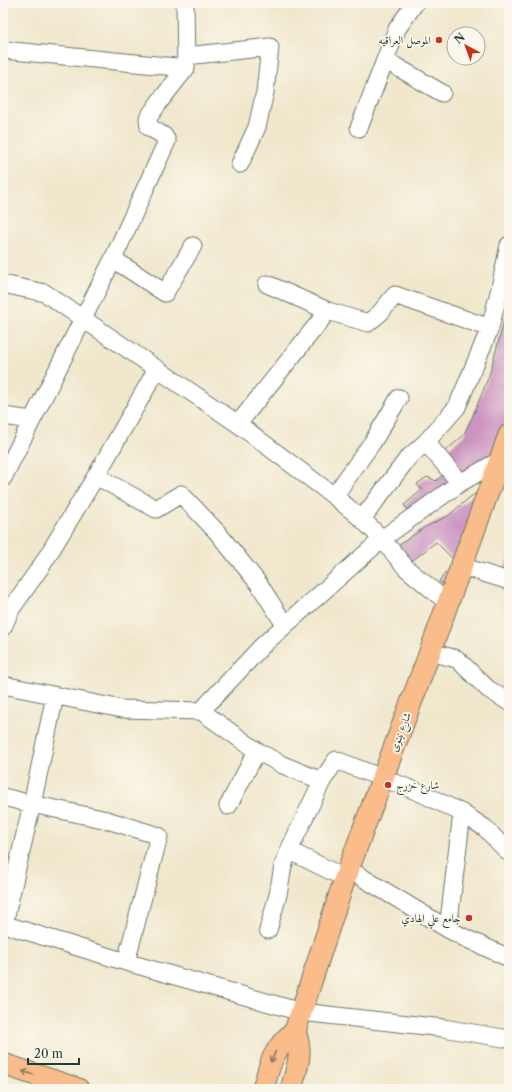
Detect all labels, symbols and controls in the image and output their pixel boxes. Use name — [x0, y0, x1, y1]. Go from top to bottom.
north arrow — [446, 26, 486, 66]
text: N — [451, 30, 468, 47]
place label: الموصل العراقيه — [379, 33, 431, 49]
marker: الموصل العراقيه — [434, 35, 444, 45]
street label: شارع نينوى — [386, 710, 417, 755]
place label: شارع خزرج — [396, 778, 439, 796]
marker: شارع خزرج — [383, 780, 393, 790]
place label: جامع علي الهادي — [401, 911, 461, 929]
marker: جامع علي الهادي — [464, 913, 474, 923]
scale bar — [28, 1040, 79, 1066]
text: 20 m — [34, 1046, 63, 1061]
one-way arrow — [269, 1050, 276, 1062]
one-way arrow — [22, 1068, 34, 1076]

